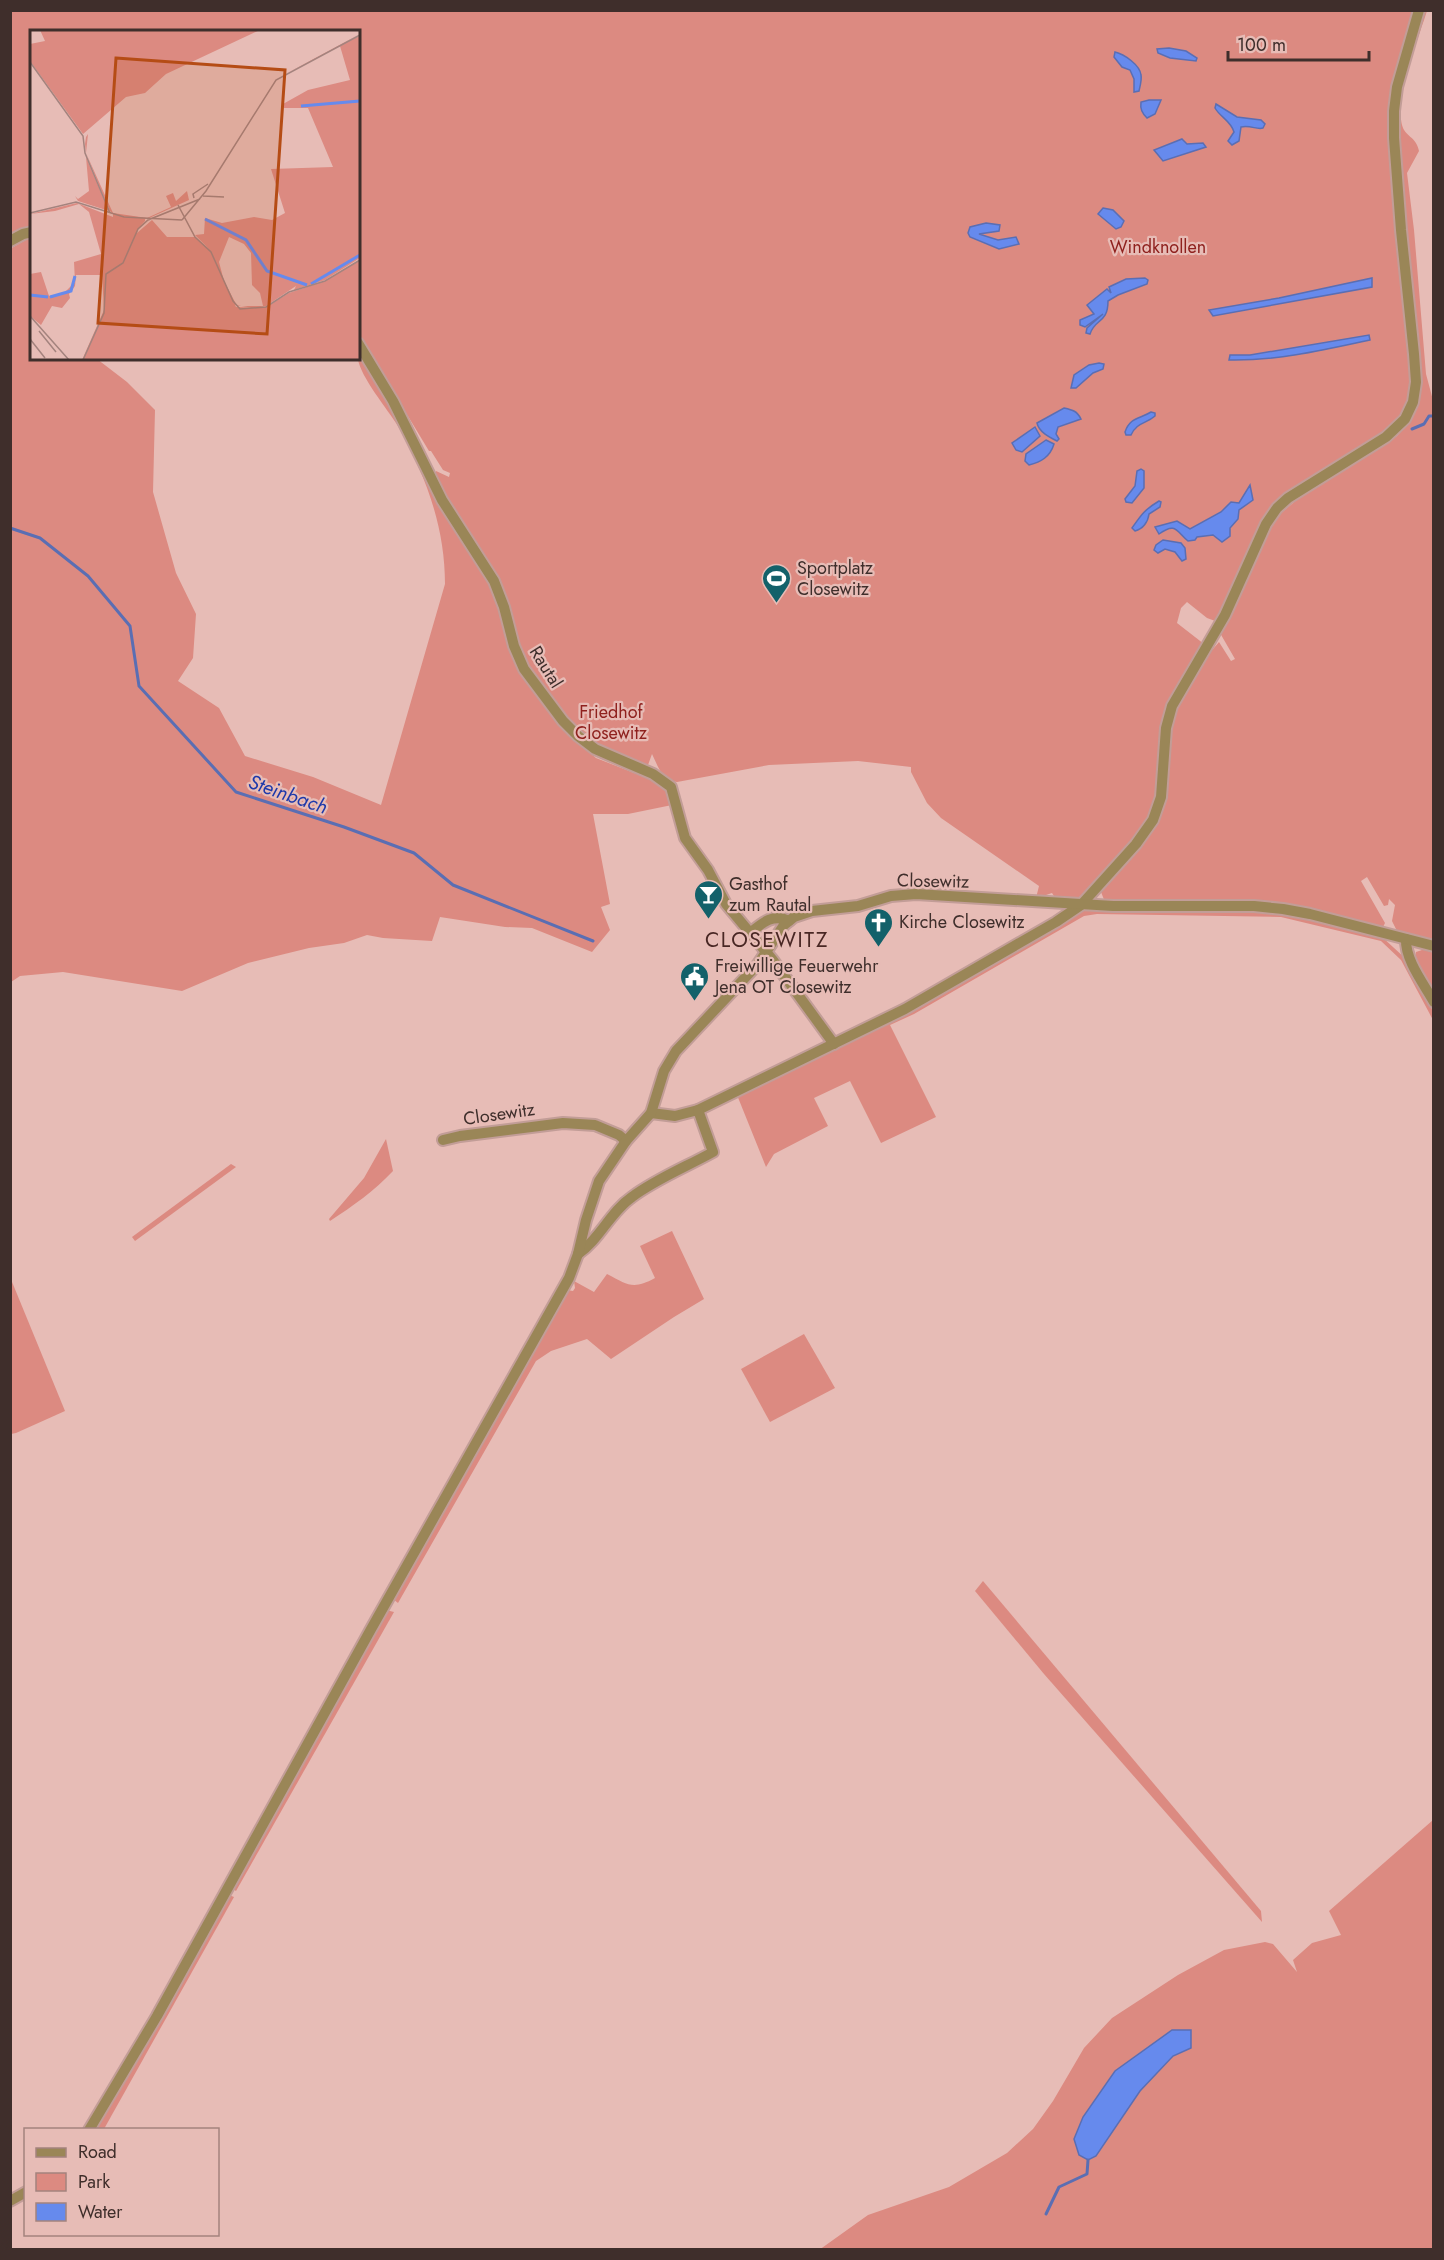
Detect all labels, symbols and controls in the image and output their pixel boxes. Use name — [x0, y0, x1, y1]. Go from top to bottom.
scale bar — [1228, 24, 1369, 62]
inset map — [30, 30, 360, 360]
text: 100 m — [1237, 32, 1286, 58]
park label: Windknollen — [1110, 234, 1206, 260]
place label: Sportplatz Closewitz — [797, 555, 874, 602]
sports icon: Sportplatz Closewitz — [760, 562, 792, 604]
street label: Rautal — [523, 641, 569, 693]
park label: Friedhof Closewitz — [575, 699, 648, 746]
water label: Steinbach — [244, 767, 331, 822]
street label: Closewitz — [897, 867, 970, 895]
place label: Gasthof zum Rautal — [729, 871, 811, 918]
bar icon: Gasthof zum Rautal — [692, 878, 724, 920]
church icon: Kirche Closewitz — [862, 906, 894, 948]
place label: Kirche Closewitz — [899, 909, 1025, 935]
district label: CLOSEWITZ — [705, 925, 829, 955]
place label: Freiwillige Feuerwehr Jena OT Closewitz — [713, 953, 879, 1000]
public building icon: Freiwillige Feuerwehr Jena OT Closewitz — [678, 960, 710, 1002]
street label: Closewitz — [462, 1096, 537, 1132]
legend — [24, 2128, 219, 2236]
text: Road — [78, 2139, 117, 2165]
text: Park — [78, 2169, 110, 2195]
text: Water — [78, 2199, 123, 2225]

